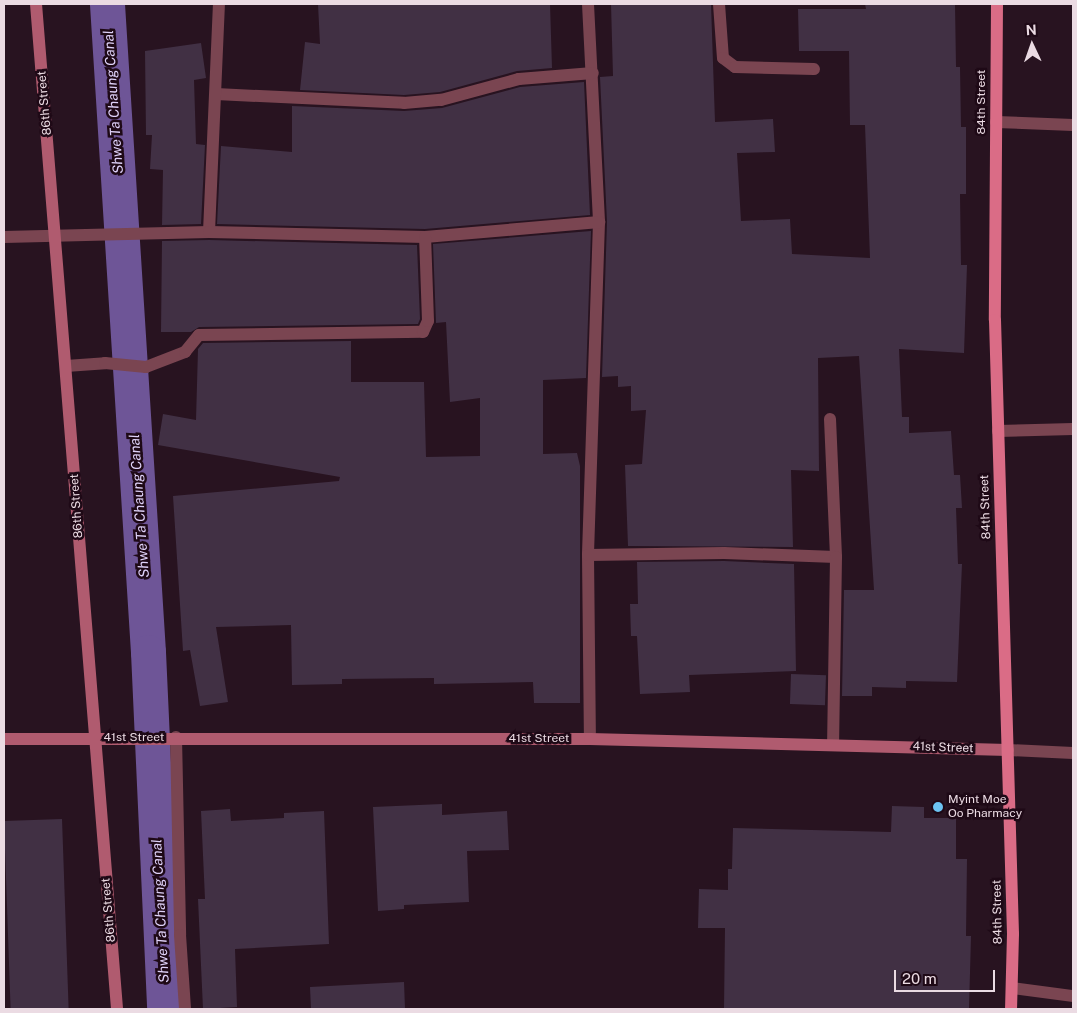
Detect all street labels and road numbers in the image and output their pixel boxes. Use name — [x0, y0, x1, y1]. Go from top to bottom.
street label: 86th Street — [35, 70, 55, 136]
street label: 84th Street — [975, 70, 989, 134]
street label: 86th Street — [68, 473, 86, 539]
street label: 84th Street — [978, 474, 994, 540]
street label: 41st Street — [104, 731, 164, 745]
street label: 41st Street — [509, 732, 569, 746]
street label: 41st Street — [912, 740, 974, 756]
street label: 86th Street — [99, 877, 119, 943]
street label: 84th Street — [990, 879, 1006, 945]

